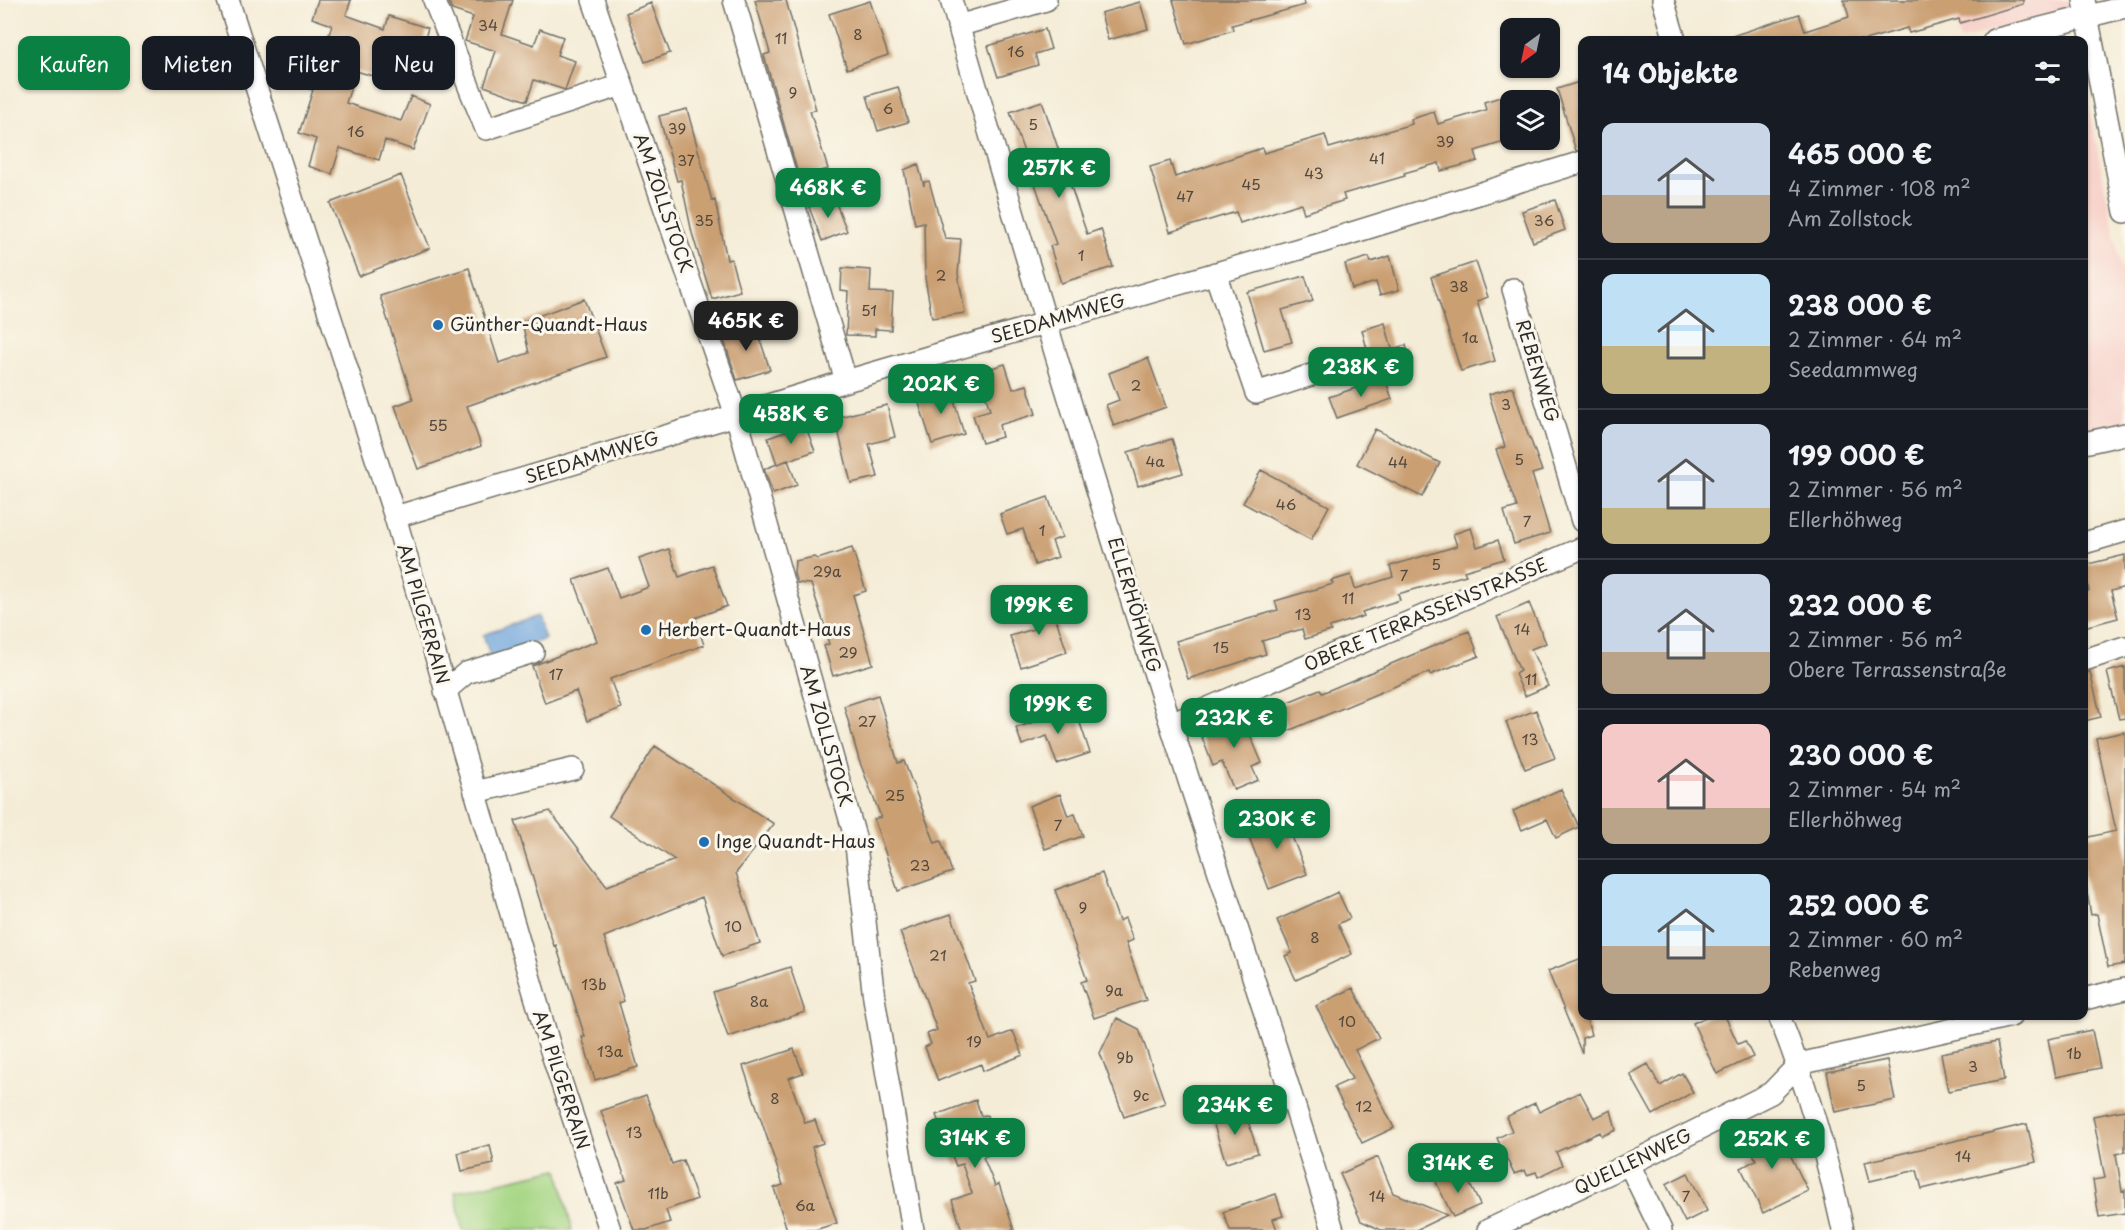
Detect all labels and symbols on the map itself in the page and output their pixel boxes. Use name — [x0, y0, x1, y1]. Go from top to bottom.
house number: 34 — [478, 13, 498, 36]
north arrow — [1500, 18, 1560, 78]
house number: 8 — [853, 22, 863, 45]
house number: 11 — [775, 26, 787, 49]
house number: 16 — [1007, 39, 1025, 62]
house number: 9 — [789, 80, 797, 103]
house number: 6 — [883, 96, 893, 119]
house number: 5 — [1028, 112, 1038, 135]
house number: 39 — [668, 116, 686, 139]
house number: 16 — [347, 119, 365, 142]
street label: AM ZOLLSTOCK — [628, 129, 701, 276]
house number: 39 — [1436, 129, 1454, 152]
house number: 41 — [1369, 146, 1385, 169]
house number: 37 — [677, 148, 695, 171]
pin: 257K € — [1010, 148, 1108, 199]
house number: 43 — [1304, 161, 1324, 184]
pin: 468K € — [779, 168, 877, 219]
house number: 45 — [1241, 172, 1261, 195]
house number: 47 — [1176, 184, 1194, 207]
house number: 35 — [694, 208, 714, 231]
house number: 36 — [1534, 208, 1554, 231]
house number: 1 — [1078, 243, 1084, 266]
house number: 2 — [936, 263, 946, 286]
house number: 38 — [1449, 274, 1469, 297]
street label: SEEDAMMWEG — [987, 285, 1128, 350]
house number: 51 — [861, 298, 877, 321]
pin: 465K € — [697, 301, 795, 352]
place label: Günther-Quandt-Haus — [450, 310, 648, 337]
street label: REBENWEG — [1510, 316, 1567, 425]
marker: Günther-Quandt-Haus — [431, 318, 445, 332]
house number: 1a — [1462, 325, 1479, 348]
pin: 238K € — [1312, 347, 1410, 398]
pin: 202K € — [892, 364, 990, 415]
house number: 2 — [1131, 373, 1141, 396]
house number: 3 — [1501, 392, 1511, 415]
pin: 458K € — [742, 394, 840, 445]
house number: 55 — [428, 413, 448, 436]
street label: SEEDAMMWEG — [521, 423, 662, 490]
house number: 5 — [1514, 447, 1524, 470]
house number: 4a — [1145, 449, 1165, 472]
house number: 44 — [1388, 450, 1408, 473]
house number: 46 — [1276, 492, 1296, 515]
house number: 7 — [1523, 509, 1532, 532]
house number: 1 — [1039, 518, 1045, 541]
street label: ELLERHÖHWEG — [1102, 533, 1169, 676]
street label: AM PILGERRAIN — [391, 540, 457, 687]
street label: OBERE TERRASSENSTRASSE — [1299, 550, 1551, 677]
house number: 5 — [1431, 552, 1441, 575]
house number: 29a — [813, 559, 842, 582]
house number: 7 — [1400, 563, 1409, 586]
pin: 199K € — [990, 585, 1088, 636]
house number: 11 — [1342, 586, 1354, 609]
house number: 13 — [1295, 602, 1311, 625]
place label: Herbert-Quandt-Haus — [658, 615, 851, 642]
house number: 14 — [1514, 617, 1530, 640]
marker: Herbert-Quandt-Haus — [639, 623, 653, 637]
house number: 15 — [1213, 635, 1229, 658]
house number: 29 — [838, 640, 858, 663]
house number: 17 — [549, 662, 563, 685]
street label: AM ZOLLSTOCK — [794, 662, 861, 810]
house number: 11 — [1525, 667, 1537, 690]
pin: 199K € — [1009, 684, 1107, 735]
pin: 232K € — [1185, 698, 1283, 749]
house number: 27 — [858, 709, 877, 732]
house number: 13 — [1522, 727, 1538, 750]
house number: 25 — [885, 783, 905, 806]
pin: 230K € — [1228, 799, 1326, 850]
house number: 7 — [1054, 813, 1063, 836]
place label: Inge Quandt-Haus — [716, 827, 875, 854]
marker: Inge Quandt-Haus — [697, 835, 711, 849]
house number: 23 — [910, 853, 930, 876]
house number: 9 — [1079, 895, 1087, 918]
house number: 10 — [724, 914, 742, 937]
house number: 8 — [1310, 925, 1320, 948]
house number: 21 — [929, 943, 947, 966]
house number: 13b — [581, 972, 607, 995]
house number: 9a — [1105, 978, 1124, 1001]
house number: 8a — [750, 989, 769, 1012]
street label: AM PILGERRAIN — [527, 1006, 598, 1153]
house number: 10 — [1338, 1009, 1356, 1032]
house number: 19 — [966, 1029, 982, 1052]
house number: 13a — [597, 1039, 624, 1062]
house number: 1b — [2066, 1041, 2082, 1064]
house number: 9b — [1116, 1045, 1134, 1068]
house number: 3 — [1968, 1054, 1978, 1077]
house number: 5 — [1856, 1073, 1866, 1096]
house number: 9c — [1133, 1083, 1149, 1106]
pin: 234K € — [1186, 1085, 1284, 1136]
house number: 8 — [770, 1086, 780, 1109]
house number: 12 — [1355, 1094, 1373, 1117]
pin: 314K € — [926, 1118, 1024, 1169]
pin: 252K € — [1723, 1119, 1821, 1170]
house number: 13 — [626, 1120, 642, 1143]
street label: QUELLENWEG — [1569, 1120, 1696, 1201]
pin: 314K € — [1409, 1143, 1507, 1194]
house number: 14 — [1955, 1144, 1971, 1167]
house number: 11b — [647, 1181, 669, 1204]
house number: 14 — [1369, 1184, 1385, 1207]
house number: 7 — [1682, 1184, 1691, 1207]
house number: 6a — [795, 1193, 816, 1216]

